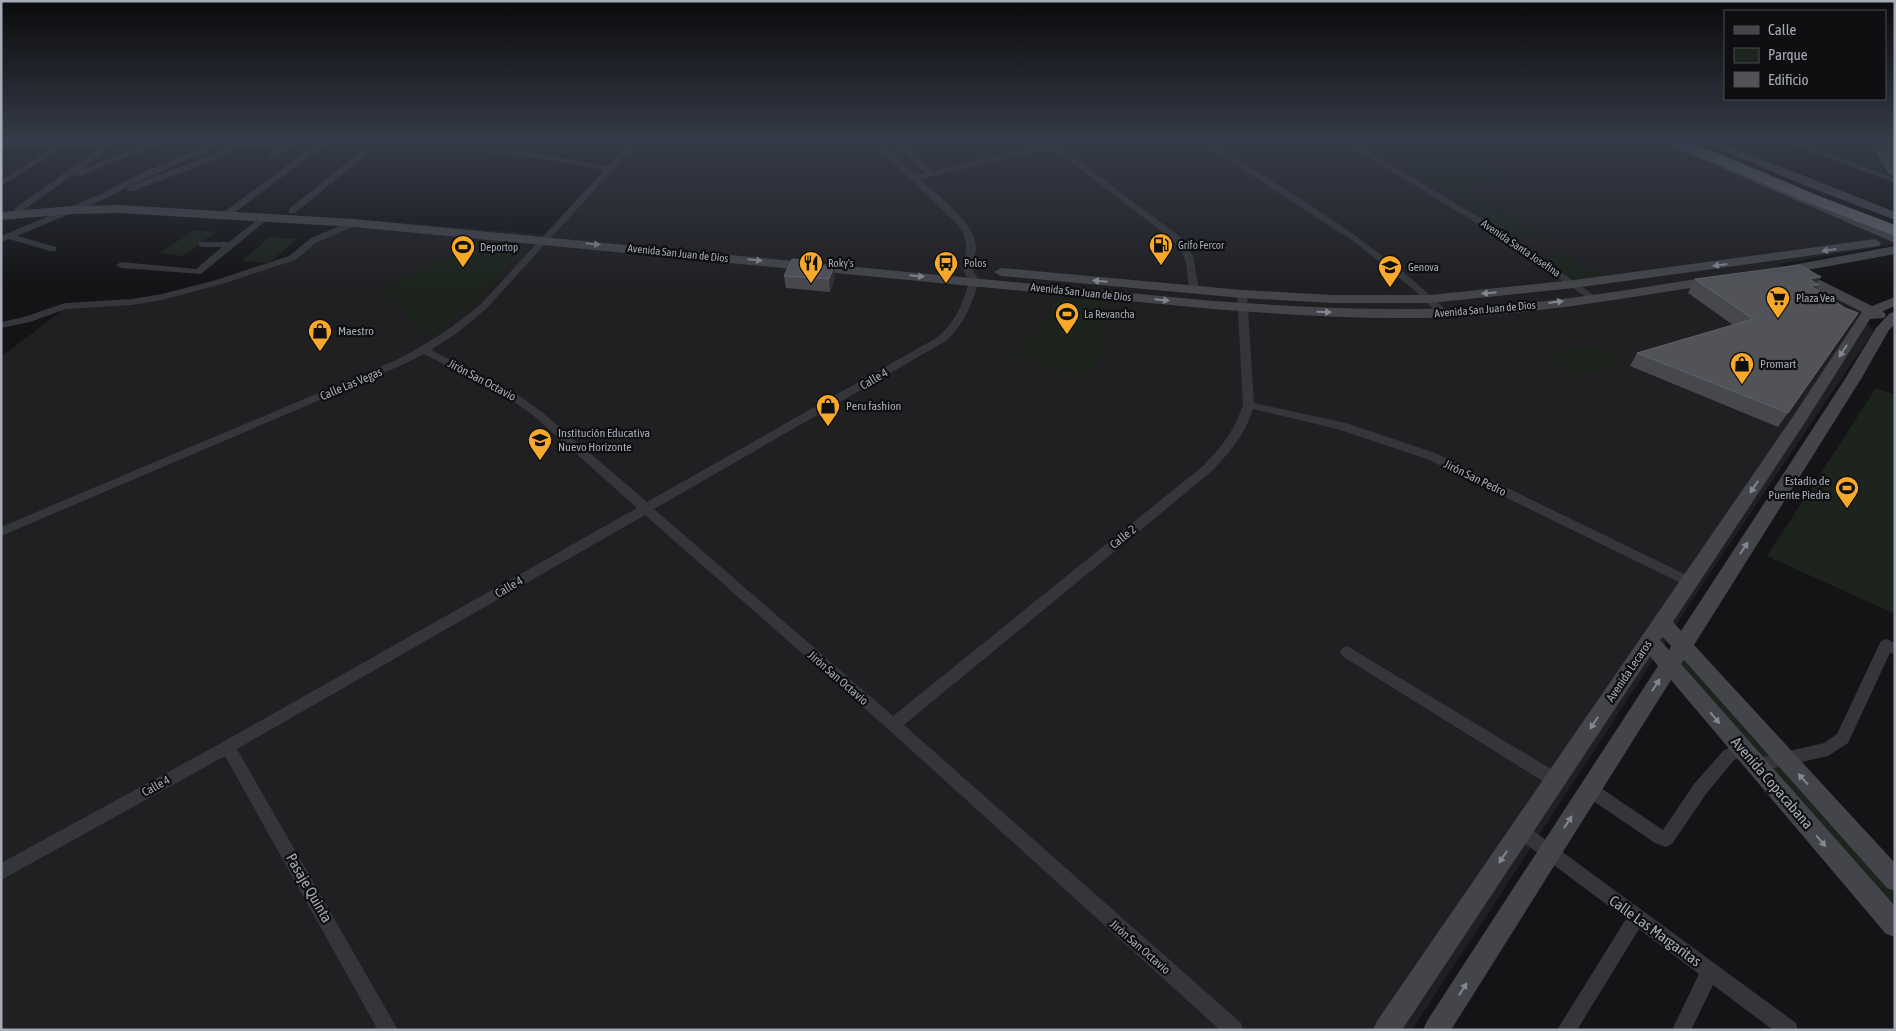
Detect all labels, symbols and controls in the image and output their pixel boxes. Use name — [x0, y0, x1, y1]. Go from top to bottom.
legend — [1724, 10, 1886, 100]
text: Calle — [1768, 21, 1797, 38]
text: Parque — [1768, 46, 1808, 63]
text: Edificio — [1768, 71, 1809, 88]
street label: Avenida Santa Josefina — [1479, 217, 1563, 279]
fuel station icon: Grifo Fercor — [1148, 232, 1174, 266]
sports icon: Deportop — [450, 234, 476, 268]
place label: Grifo Fercor — [1178, 239, 1225, 251]
one-way arrow — [585, 240, 601, 248]
place label: Deportop — [480, 241, 518, 253]
street label: Avenida San Juan de Dios — [627, 242, 729, 264]
one-way arrow — [1821, 246, 1837, 254]
restaurant icon: Roky's — [798, 250, 824, 284]
bus stop icon: Polos — [933, 250, 959, 284]
school or university icon: Genova — [1377, 254, 1403, 288]
one-way arrow — [747, 256, 763, 264]
place label: Roky's — [828, 257, 854, 269]
place label: Polos — [964, 257, 986, 269]
place label: Genova — [1408, 261, 1439, 273]
one-way arrow — [1712, 261, 1728, 269]
one-way arrow — [909, 272, 925, 280]
one-way arrow — [1092, 277, 1108, 285]
street label: Avenida San Juan de Dios — [1030, 281, 1132, 303]
supermarket icon: Plaza Vea — [1765, 285, 1791, 319]
one-way arrow — [1481, 290, 1497, 298]
place label: Plaza Vea — [1796, 292, 1835, 304]
one-way arrow — [1155, 296, 1171, 304]
one-way arrow — [1549, 298, 1565, 306]
street label: Avenida San Juan de Dios — [1434, 299, 1536, 319]
sports icon: La Revancha — [1054, 301, 1080, 335]
place label: La Revancha — [1084, 308, 1135, 320]
one-way arrow — [1317, 309, 1333, 317]
shop icon: Maestro — [307, 318, 333, 352]
place label: Maestro — [338, 324, 374, 338]
one-way arrow — [1839, 345, 1848, 358]
shop icon: Promart — [1729, 351, 1755, 385]
street label: Jirón San Octavio — [446, 356, 519, 404]
place label: Promart — [1760, 357, 1797, 371]
street label: Calle Las Vegas — [318, 365, 384, 403]
street label: Calle 4 — [858, 365, 891, 393]
shop icon: Peru fashion — [815, 393, 841, 427]
place label: Peru fashion — [846, 399, 901, 413]
place label: Institución Educativa Nuevo Horizonte — [558, 426, 650, 454]
school or university icon: Institución Educativa Nuevo Horizonte — [527, 427, 553, 461]
street label: Jirón San Pedro — [1442, 457, 1509, 499]
place label: Estadio de Puente Piedra — [1768, 474, 1830, 502]
sports icon: Estadio de Puente Piedra — [1834, 475, 1860, 509]
one-way arrow — [1749, 480, 1759, 494]
street label: Calle 2 — [1107, 522, 1139, 552]
one-way arrow — [1739, 542, 1748, 555]
street label: Calle 4 — [493, 573, 526, 601]
street label: Avenida Lecaros — [1603, 638, 1655, 704]
street label: Jirón San Octavio — [805, 648, 871, 708]
one-way arrow — [1652, 679, 1661, 692]
one-way arrow — [1710, 711, 1721, 724]
one-way arrow — [1589, 716, 1599, 729]
street label: Avenida Copacabana — [1728, 733, 1817, 832]
street label: Calle 4 — [140, 772, 173, 799]
one-way arrow — [1797, 774, 1809, 786]
one-way arrow — [1564, 815, 1573, 828]
one-way arrow — [1816, 834, 1827, 847]
street label: Pasaje Quinta — [283, 850, 336, 925]
one-way arrow — [1498, 851, 1508, 864]
street label: Calle Las Margaritas — [1606, 892, 1704, 970]
street label: Jirón San Octavio — [1107, 917, 1173, 977]
one-way arrow — [1458, 982, 1467, 995]

